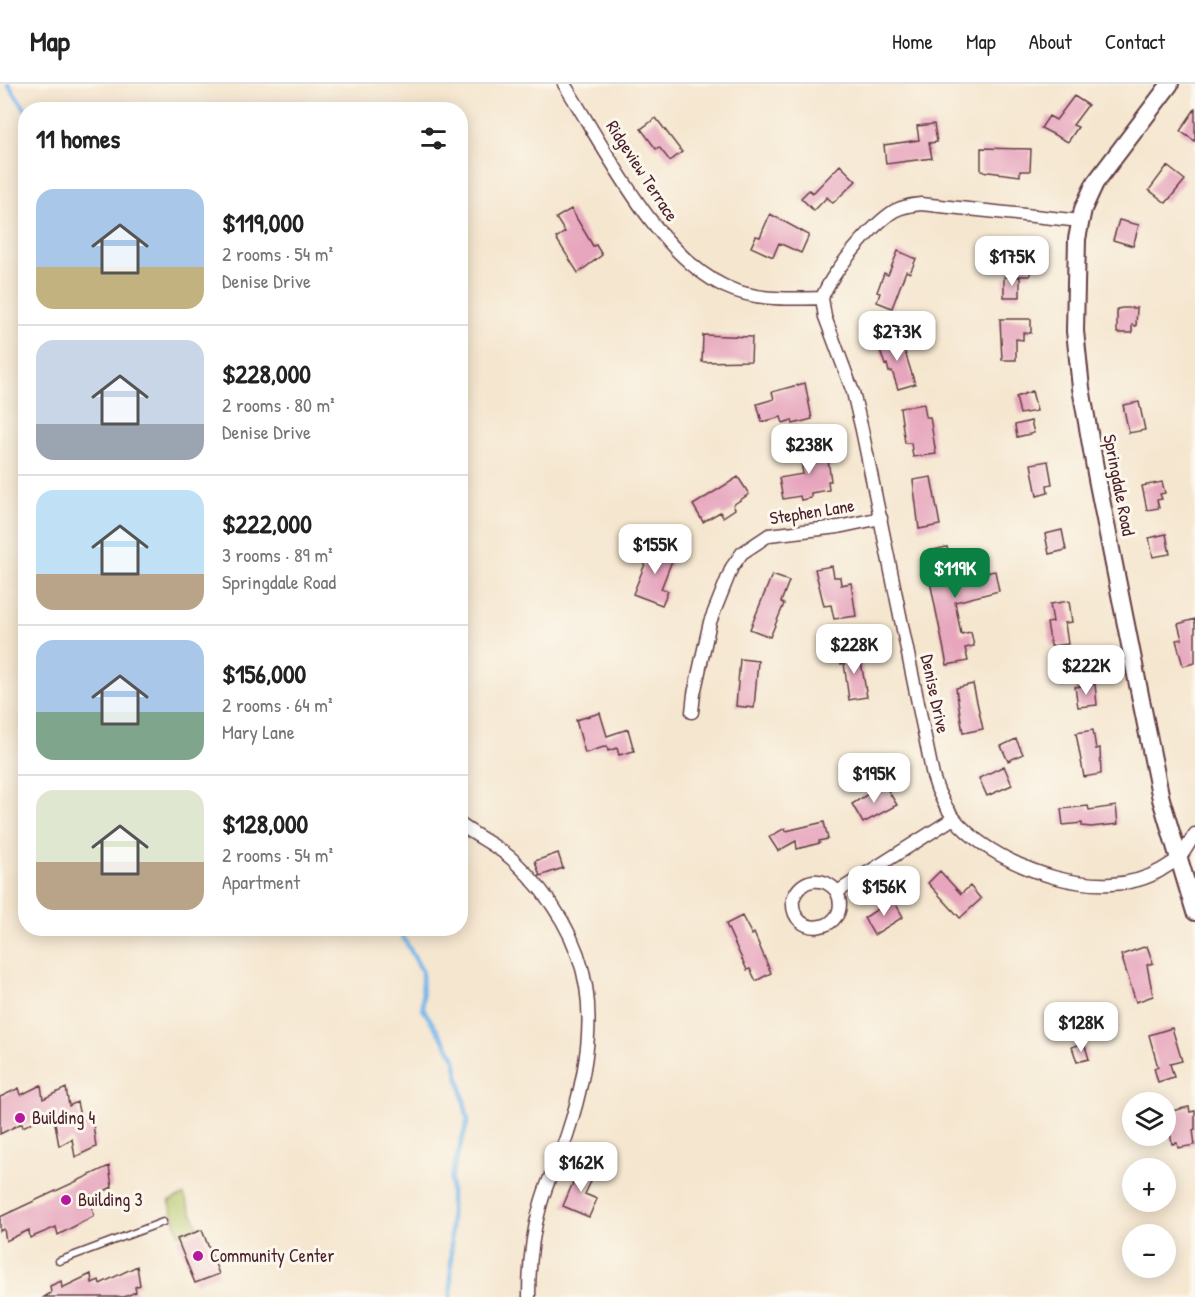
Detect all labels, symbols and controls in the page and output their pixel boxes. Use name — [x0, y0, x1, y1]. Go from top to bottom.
text: Map — [30, 22, 70, 60]
text: Home — [892, 27, 933, 56]
text: Map — [966, 27, 996, 56]
text: About — [1029, 27, 1072, 56]
text: Contact — [1105, 27, 1165, 56]
street label: Ridgeview Terrace — [600, 115, 684, 226]
text: 11 homes — [36, 121, 120, 156]
icon: filters — [417, 122, 450, 155]
text: $119,000 — [222, 205, 304, 240]
icon: home — [84, 213, 156, 285]
pin: $175K — [970, 236, 1054, 287]
text: 2 rooms · 54 m² — [222, 240, 333, 267]
text: $175K — [989, 242, 1035, 269]
text: Denise Drive — [222, 267, 311, 294]
pin: $273K — [855, 311, 939, 362]
text: $273K — [873, 317, 921, 344]
text: $228,000 — [222, 356, 311, 391]
icon: home — [84, 364, 156, 436]
text: 2 rooms · 80 m² — [222, 391, 335, 418]
text: Denise Drive — [222, 418, 311, 445]
pin: $238K — [767, 424, 851, 475]
text: $238K — [785, 430, 833, 457]
street label: Springdale Road — [1097, 432, 1142, 538]
street label: Stephen Lane — [768, 492, 856, 531]
text: $222,000 — [222, 506, 312, 541]
icon: home — [84, 514, 156, 586]
pin: $155K — [613, 524, 697, 575]
text: $155K — [633, 530, 677, 557]
text: 3 rooms · 89 m² — [222, 541, 333, 568]
pin: $119K — [913, 548, 997, 599]
text: $119K — [934, 554, 976, 581]
text: Springdale Road — [222, 568, 336, 595]
pin: $228K — [812, 624, 896, 675]
text: $228K — [830, 630, 878, 657]
pin: $222K — [1044, 645, 1128, 696]
text: $222K — [1062, 651, 1110, 678]
street label: Denise Drive — [915, 652, 956, 736]
text: $156,000 — [222, 656, 306, 691]
icon: home — [84, 664, 156, 736]
text: 2 rooms · 64 m² — [222, 691, 333, 718]
text: Mary Lane — [222, 718, 295, 745]
pin: $195K — [832, 753, 916, 804]
text: $195K — [852, 759, 896, 786]
text: $128,000 — [222, 806, 308, 841]
icon: home — [84, 814, 156, 886]
text: 2 rooms · 54 m² — [222, 841, 333, 868]
pin: $156K — [842, 866, 926, 917]
text: Apartment — [222, 868, 300, 895]
text: $156K — [862, 872, 906, 899]
pin: $128K — [1039, 1002, 1123, 1053]
text: $128K — [1058, 1008, 1104, 1035]
map controls — [1122, 1092, 1176, 1278]
button: layers — [1122, 1092, 1176, 1146]
place label: Building 4 — [32, 1105, 95, 1130]
marker: Building 4 — [13, 1111, 27, 1125]
pin: $162K — [539, 1142, 623, 1193]
text: $162K — [558, 1148, 604, 1175]
button: + — [1122, 1158, 1176, 1212]
place label: Building 3 — [78, 1187, 143, 1212]
marker: Building 3 — [59, 1193, 73, 1207]
button: − — [1122, 1224, 1176, 1278]
place label: Community Center — [210, 1243, 334, 1268]
marker: Community Center — [191, 1249, 205, 1263]

